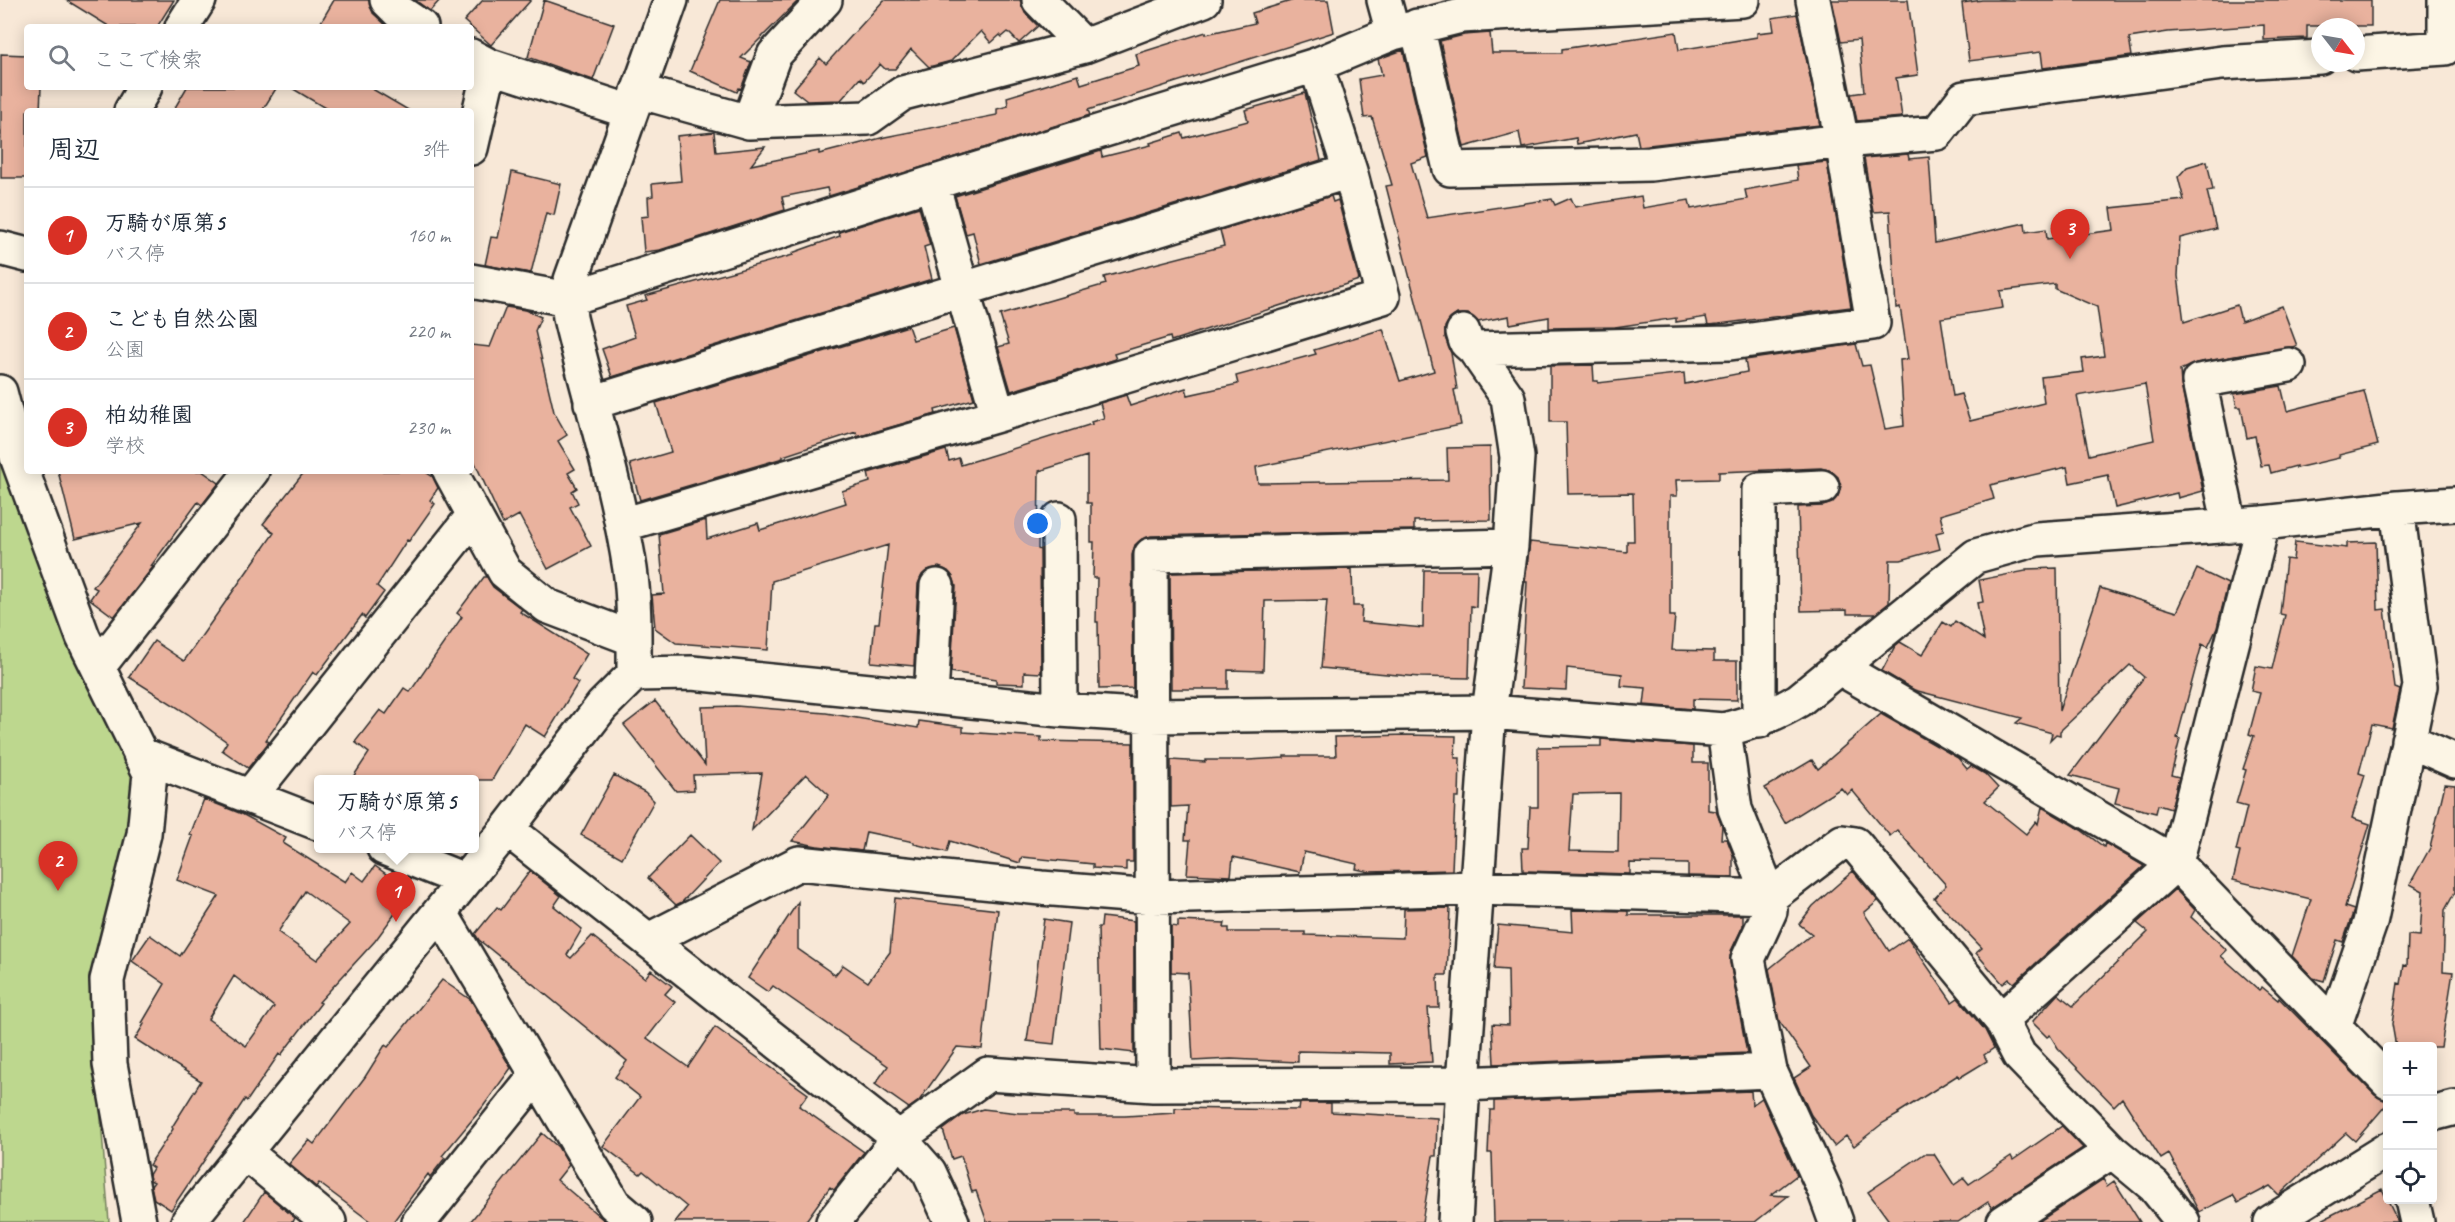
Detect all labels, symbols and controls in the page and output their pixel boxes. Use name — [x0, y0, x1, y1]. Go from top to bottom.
north arrow — [2311, 18, 2365, 72]
search box — [24, 24, 474, 90]
icon: search — [45, 41, 78, 74]
text: ここで検索 — [93, 46, 203, 74]
text: 周辺 — [48, 133, 100, 166]
text: 3件 — [421, 137, 450, 162]
text: 万騎が原第5 — [105, 209, 225, 237]
pin: 3 — [2050, 210, 2090, 259]
text: 1 — [63, 223, 72, 248]
text: 160 m — [407, 223, 450, 248]
text: バス停 — [105, 241, 165, 266]
text: こども自然公園 — [105, 305, 259, 333]
text: 2 — [63, 319, 72, 344]
text: 220 m — [407, 319, 450, 344]
text: 公園 — [105, 337, 145, 362]
text: 柏幼稚園 — [105, 401, 193, 429]
text: 3 — [63, 415, 72, 440]
text: 230 m — [407, 415, 450, 440]
text: 学校 — [105, 433, 145, 458]
your location — [1023, 509, 1052, 538]
popup — [314, 775, 479, 853]
text: 万騎が原第5 — [337, 788, 456, 816]
text: バス停 — [337, 820, 397, 845]
pin: 2 — [38, 842, 78, 891]
pin: 1 — [376, 872, 416, 922]
map controls — [2383, 1042, 2437, 1204]
button: + — [2383, 1042, 2437, 1096]
button: − — [2383, 1096, 2437, 1150]
button: locate — [2383, 1150, 2437, 1204]

